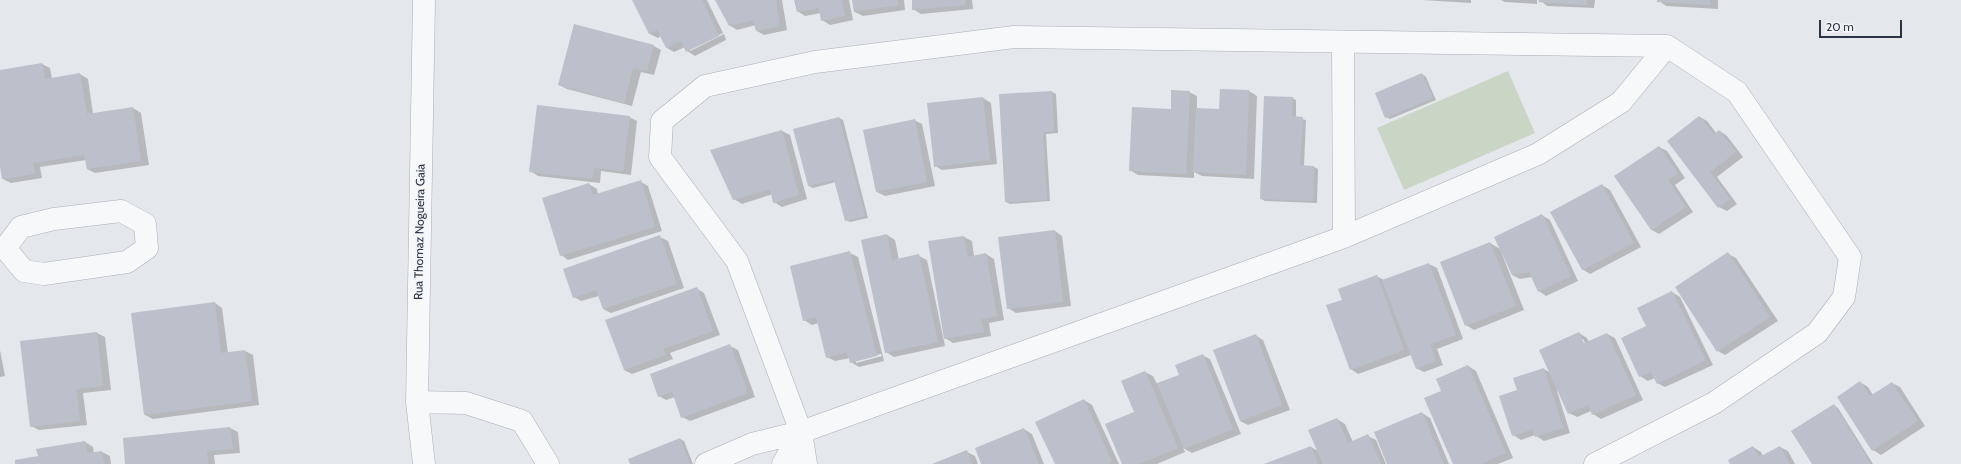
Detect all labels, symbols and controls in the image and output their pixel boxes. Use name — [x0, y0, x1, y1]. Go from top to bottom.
scale bar — [1821, 12, 1904, 38]
text: 20 m — [1826, 19, 1854, 34]
street label: Rua Thomaz Nogueira Gaia — [412, 164, 428, 300]

